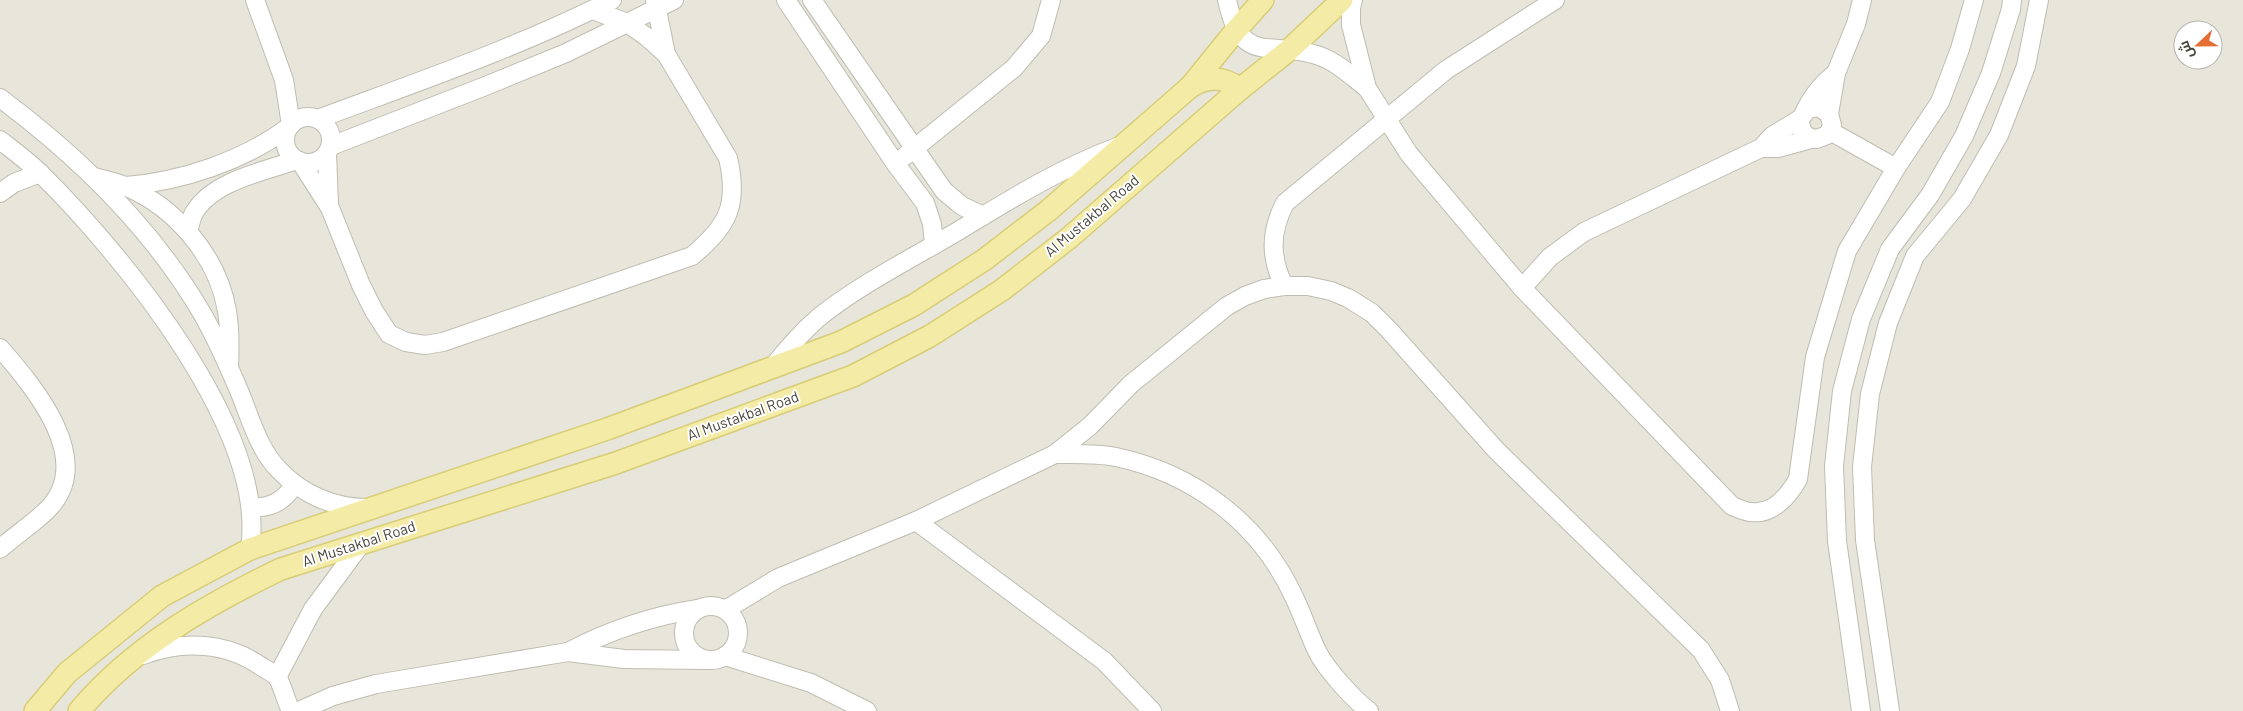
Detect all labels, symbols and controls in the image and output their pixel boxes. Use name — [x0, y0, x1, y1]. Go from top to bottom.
north arrow — [2173, 20, 2223, 70]
text: ش — [2174, 38, 2198, 62]
street label: Al Mustakbal Road — [1041, 171, 1142, 260]
street label: Al Mustakbal Road — [684, 386, 801, 444]
street label: Al Mustakbal Road — [300, 516, 417, 570]

